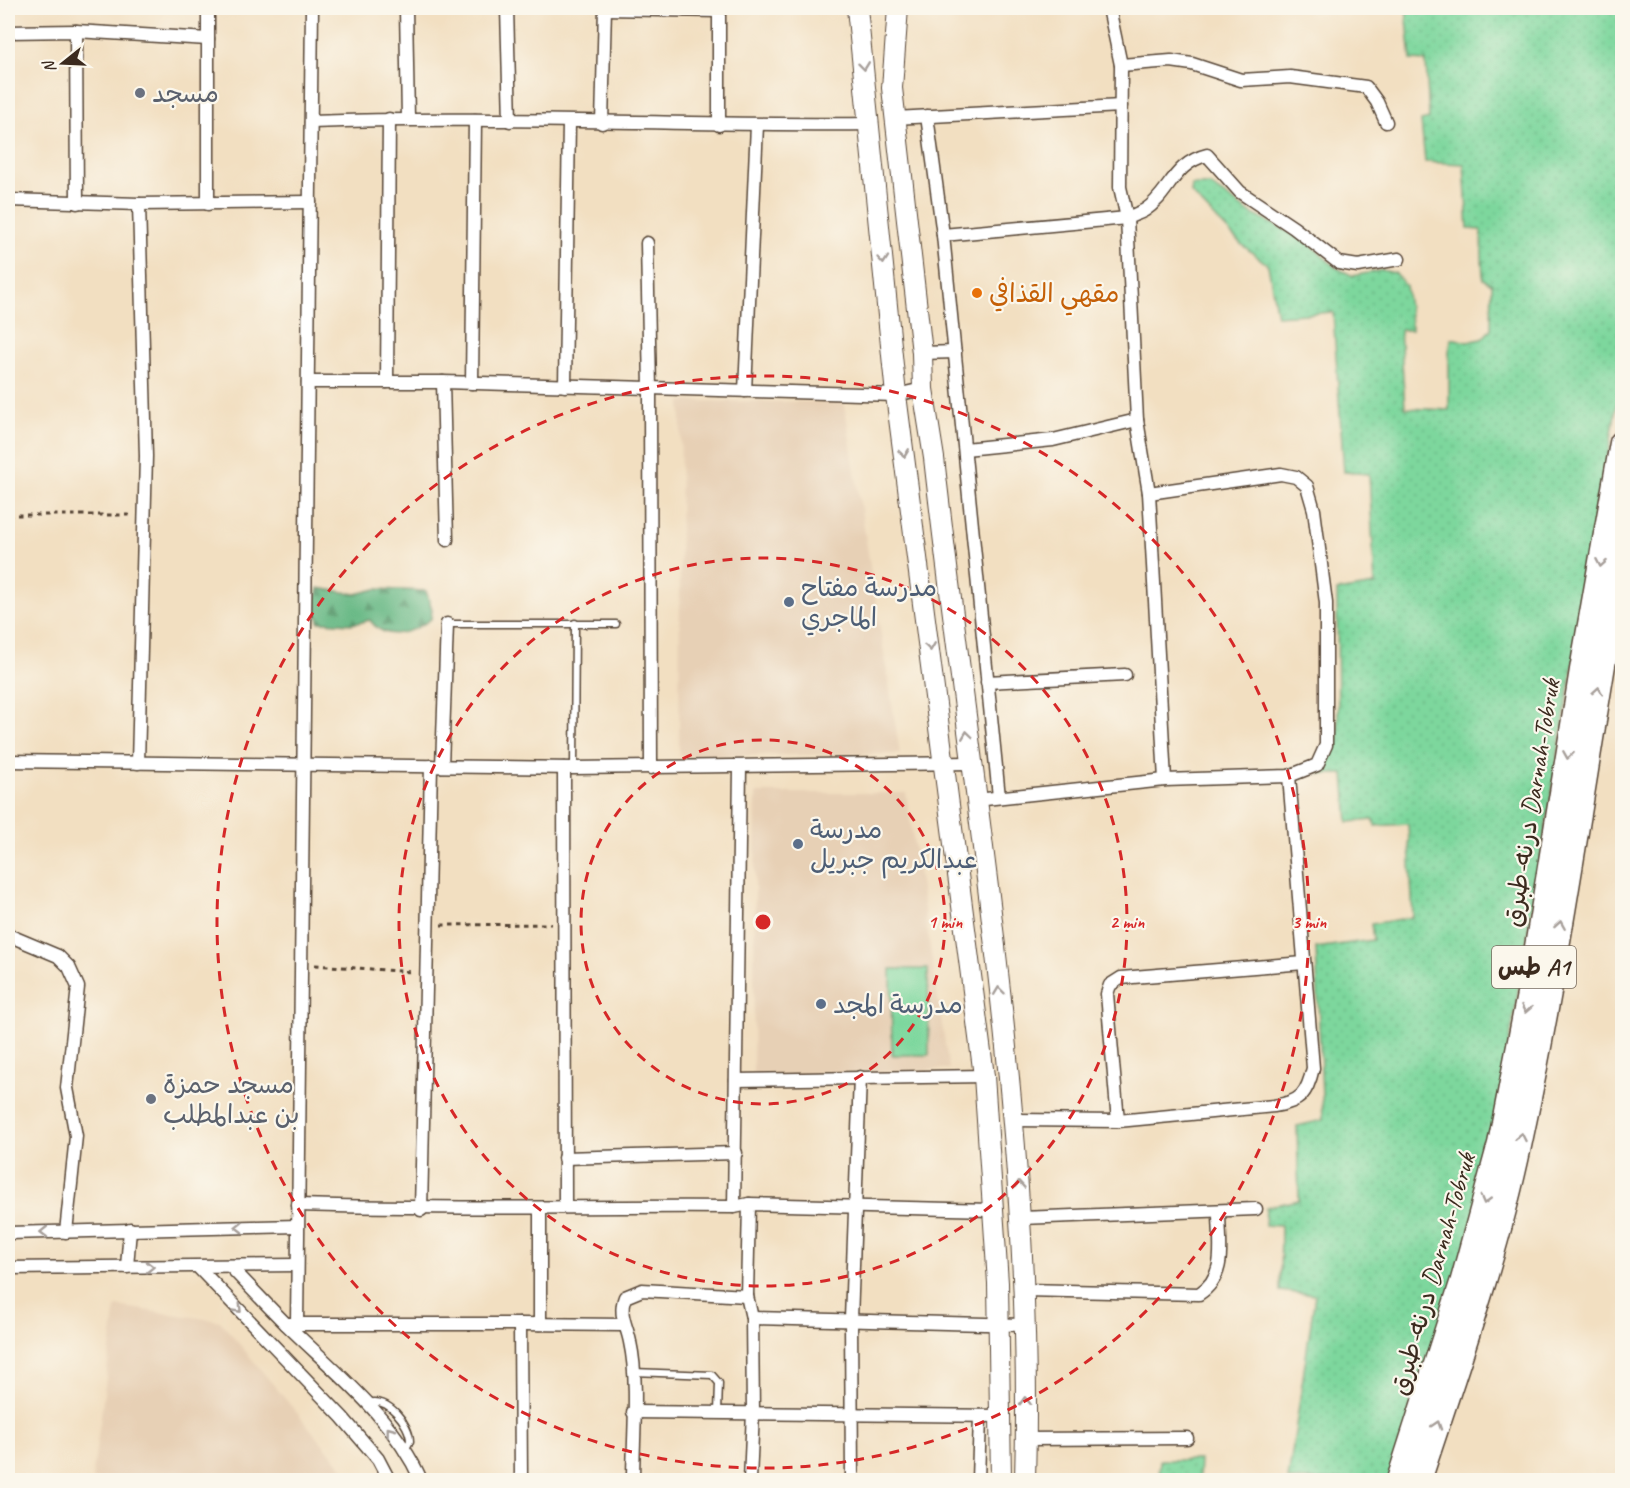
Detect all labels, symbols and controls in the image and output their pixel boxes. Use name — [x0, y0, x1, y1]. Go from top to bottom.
north arrow — [33, 33, 93, 93]
text: N — [38, 57, 61, 75]
one-way arrow — [857, 61, 869, 70]
place label: مسجد — [152, 77, 219, 110]
marker: مسجد — [133, 86, 147, 100]
one-way arrow — [876, 255, 889, 264]
place label: مقهي القذافي — [989, 277, 1119, 316]
marker: مقهي القذافي — [970, 286, 984, 300]
one-way arrow — [897, 449, 909, 458]
one-way arrow — [1595, 557, 1608, 567]
place label: مدرسة مفتاح الماجري — [801, 571, 937, 636]
marker: مدرسة مفتاح الماجري — [782, 595, 796, 609]
one-way arrow — [923, 642, 935, 651]
street label: درنه-طبرق Darnah-Tobruk — [1496, 674, 1568, 929]
one-way arrow — [1591, 686, 1604, 696]
one-way arrow — [961, 731, 974, 740]
one-way arrow — [1562, 749, 1575, 759]
place label: مدرسة عبدالكريم جبريل — [810, 813, 978, 879]
marker: مدرسة عبدالكريم جبريل — [791, 837, 805, 851]
text: 1 min — [928, 911, 963, 933]
text: 2 min — [1110, 911, 1145, 933]
text: 3 min — [1292, 911, 1327, 933]
centre of rings — [753, 912, 773, 932]
one-way arrow — [1554, 920, 1566, 929]
road number: طس A1 — [1492, 946, 1576, 988]
one-way arrow — [993, 987, 1006, 996]
place label: مدرسة المجد — [833, 988, 963, 1021]
marker: مدرسة المجد — [814, 997, 828, 1011]
one-way arrow — [1520, 1004, 1533, 1014]
place label: مسجد حمزة بن عبدالمطلب — [163, 1068, 299, 1131]
marker: مسجد حمزة بن عبدالمطلب — [144, 1092, 158, 1106]
one-way arrow — [1514, 1132, 1527, 1142]
street label: درنه-طبرق Darnah-Tobruk — [1382, 1147, 1484, 1399]
one-way arrow — [1013, 1181, 1026, 1190]
one-way arrow — [1480, 1194, 1492, 1205]
one-way arrow — [235, 1221, 244, 1233]
one-way arrow — [40, 1226, 49, 1238]
one-way arrow — [145, 1261, 154, 1273]
one-way arrow — [231, 1301, 242, 1312]
one-way arrow — [1019, 1397, 1032, 1406]
one-way arrow — [1430, 1420, 1442, 1431]
one-way arrow — [386, 1427, 397, 1438]

